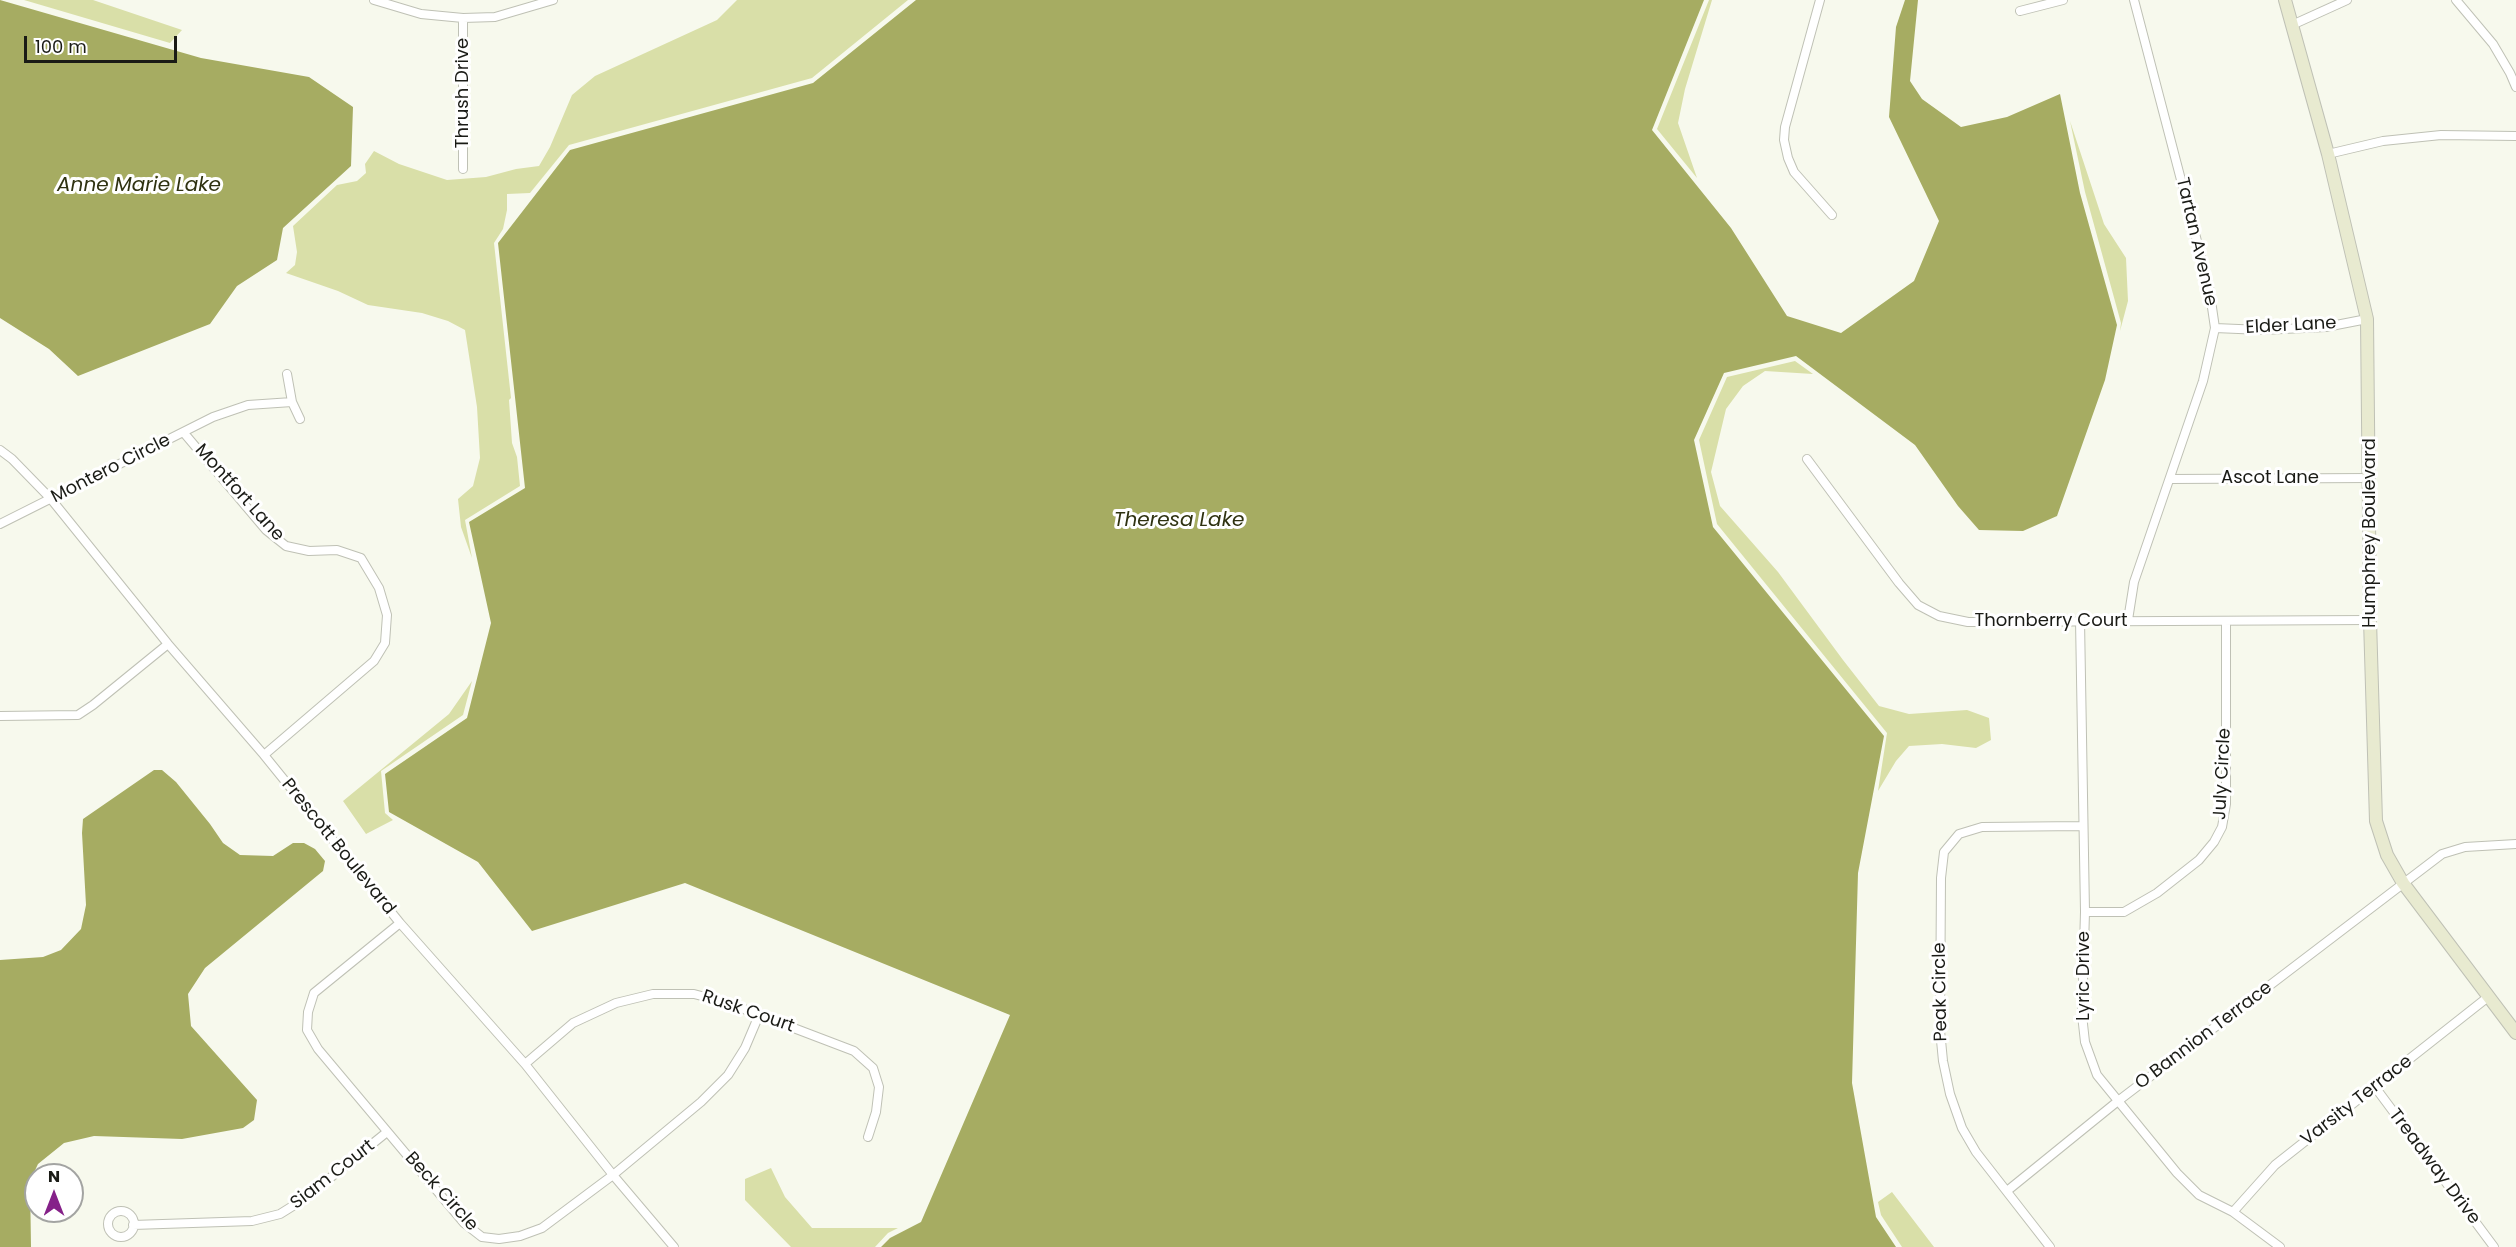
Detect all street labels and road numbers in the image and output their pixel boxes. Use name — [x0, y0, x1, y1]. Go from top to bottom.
street label: Thrush Drive — [452, 38, 474, 148]
street label: Tartan Avenue — [2171, 176, 2221, 308]
street label: Elder Lane — [2245, 313, 2337, 339]
street label: Montero Circle — [48, 430, 174, 508]
street label: Humphrey Boulevard — [2359, 438, 2381, 628]
street label: Montfort Lane — [190, 440, 288, 546]
street label: Ascot Lane — [2221, 467, 2319, 489]
street label: Thornberry Court — [1975, 610, 2127, 632]
street label: July Circle — [2210, 728, 2236, 820]
street label: Prescott Boulevard — [276, 775, 400, 919]
street label: Lyric Drive — [2073, 931, 2095, 1021]
street label: Peak Circle — [1929, 942, 1953, 1042]
street label: O Bannion Terrace — [2131, 977, 2277, 1095]
street label: Rusk Court — [699, 986, 797, 1038]
street label: Varsity Terrace — [2297, 1051, 2417, 1151]
street label: Treadway Drive — [2384, 1105, 2484, 1229]
street label: Siam Court — [287, 1135, 379, 1215]
street label: Beck Circle — [400, 1148, 482, 1236]

